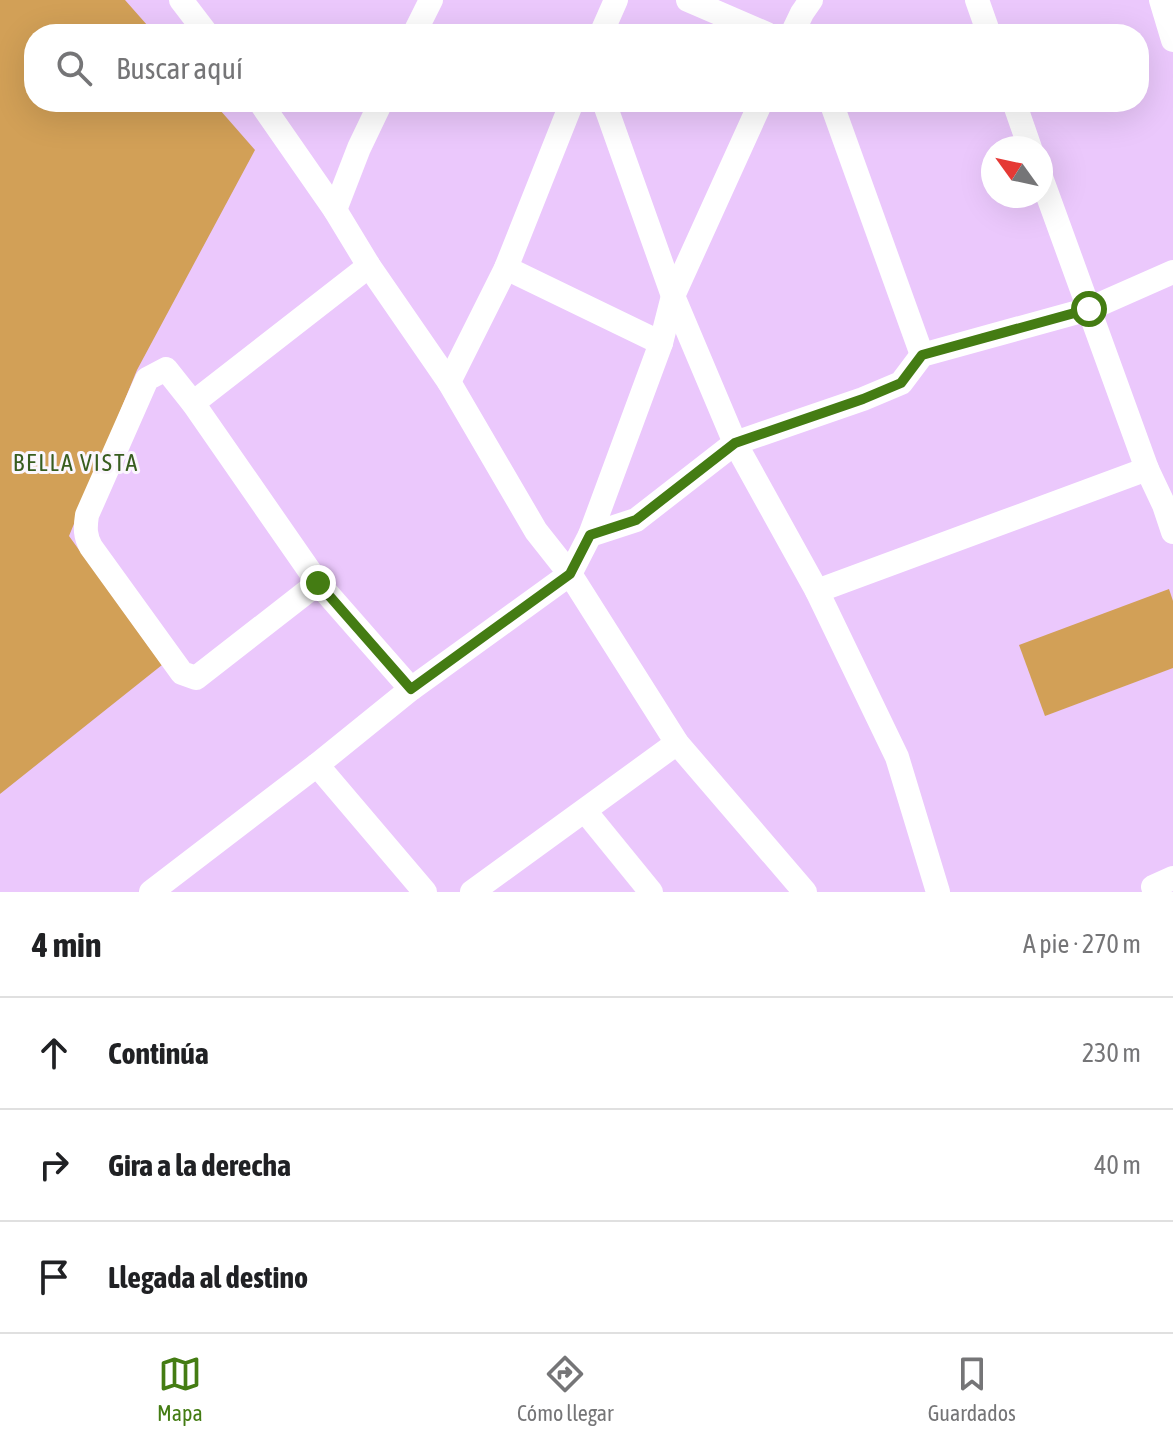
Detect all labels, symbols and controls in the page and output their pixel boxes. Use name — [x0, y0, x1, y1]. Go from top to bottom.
search box — [24, 24, 1149, 112]
icon: search — [52, 46, 96, 90]
text: Buscar aquí — [116, 51, 243, 85]
north arrow — [981, 136, 1053, 208]
route start — [1071, 291, 1107, 327]
district label: BELLA VISTA — [13, 449, 139, 476]
route end — [300, 565, 336, 601]
text: 4 min — [32, 925, 101, 964]
text: A pie · 270 m — [1023, 929, 1141, 959]
icon: ahead — [32, 1031, 76, 1075]
text: Continúa — [108, 1036, 209, 1070]
text: 230 m — [1082, 1038, 1141, 1068]
icon: right — [32, 1143, 76, 1187]
text: Gira a la derecha — [108, 1148, 291, 1182]
text: 40 m — [1094, 1150, 1141, 1180]
icon: arrive — [32, 1255, 76, 1299]
text: Llegada al destino — [108, 1260, 308, 1294]
tab: Mapa — [157, 1352, 203, 1426]
tab: Cómo llegar — [517, 1352, 614, 1426]
tab: Guardados — [928, 1352, 1016, 1426]

